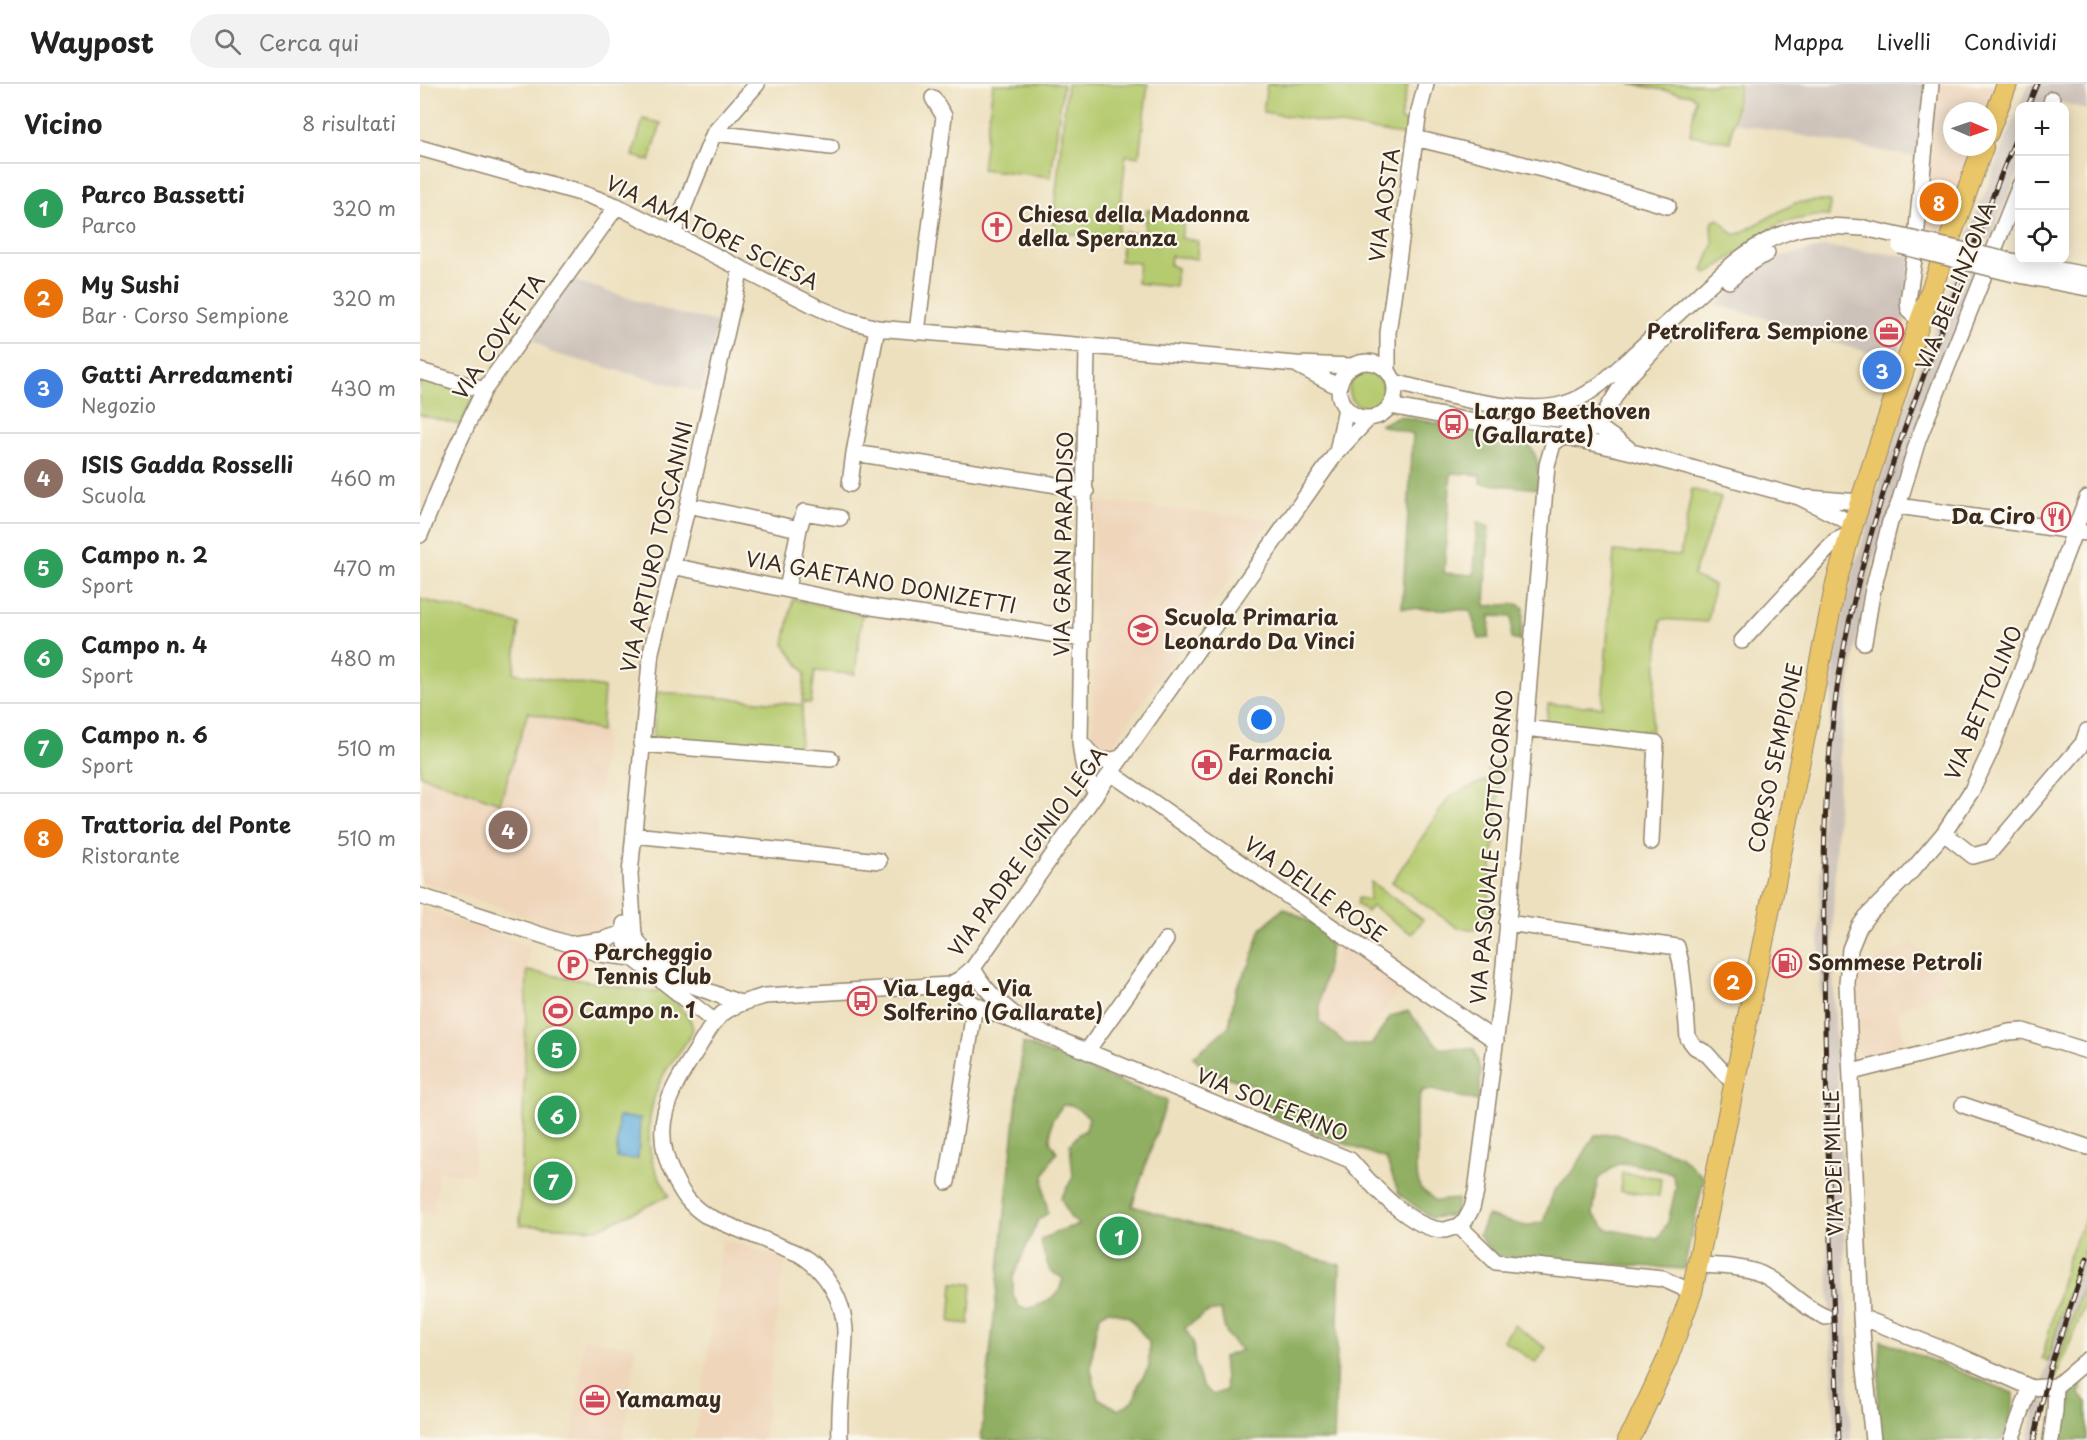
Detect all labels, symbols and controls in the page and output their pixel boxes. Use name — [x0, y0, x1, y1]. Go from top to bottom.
search box — [190, 14, 610, 68]
text: Waypost — [30, 20, 154, 63]
icon: search — [211, 25, 244, 58]
text: Cerca qui — [259, 25, 359, 58]
text: Mappa — [1774, 25, 1844, 57]
text: Livelli — [1877, 25, 1931, 57]
text: Condividi — [1964, 25, 2057, 57]
north arrow — [1943, 102, 1997, 156]
map controls — [2015, 102, 2069, 264]
button: + — [2015, 102, 2069, 156]
text: Vicino — [24, 104, 102, 143]
text: 8 risultati — [302, 108, 396, 138]
street label: VIA AOSTA — [1359, 145, 1407, 264]
button: − — [2015, 156, 2069, 210]
street label: VIA AMATORE SCIESA — [601, 166, 825, 297]
text: Parco Bassetti — [81, 177, 245, 210]
pin: 8 — [1920, 180, 1958, 224]
text: 1 — [39, 193, 48, 223]
text: 320 m — [332, 193, 396, 223]
street label: VIA BELLINZONA — [1906, 196, 2003, 374]
place label: Chiesa della Madonna della Speranza — [1018, 197, 1250, 253]
text: Parco — [81, 210, 136, 240]
button: locate — [2015, 210, 2069, 264]
church icon: Chiesa della Madonna della Speranza — [981, 211, 1013, 243]
street label: VIA COVETTA — [443, 266, 552, 406]
text: My Sushi — [81, 267, 180, 300]
text: 2 — [36, 283, 51, 313]
text: 320 m — [332, 283, 396, 313]
text: Bar · Corso Sempione — [81, 300, 289, 330]
place label: Petrolifera Sempione — [1647, 314, 1868, 346]
office icon: Petrolifera Sempione — [1873, 316, 1905, 348]
pin: 3 — [1862, 348, 1902, 392]
text: Gatti Arredamenti — [81, 357, 293, 390]
text: 3 — [37, 373, 50, 403]
text: 430 m — [331, 373, 396, 403]
text: Negozio — [81, 390, 156, 420]
place label: Largo Beethoven (Gallarate) — [1474, 394, 1651, 450]
bus stop icon: Largo Beethoven (Gallarate) — [1437, 408, 1469, 440]
street label: VIA ARTURO TOSCANINI — [611, 418, 700, 675]
street label: VIA GRAN PARADISO — [1044, 431, 1080, 657]
text: ISIS Gadda Rosselli — [81, 447, 293, 480]
text: 4 — [37, 463, 50, 493]
text: 460 m — [330, 463, 396, 493]
text: Scuola — [81, 480, 146, 510]
place label: Da Ciro — [1951, 499, 2035, 531]
restaurant icon: Da Ciro — [2040, 501, 2072, 533]
text: Campo n. 2 — [81, 537, 208, 570]
street label: VIA GAETANO DONIZETTI — [743, 541, 1019, 621]
text: 5 — [37, 553, 50, 583]
text: 470 m — [333, 553, 396, 583]
text: Sport — [81, 570, 133, 600]
place label: Scuola Primaria Leonardo Da Vinci — [1164, 600, 1355, 656]
school or university icon: Scuola Primaria Leonardo Da Vinci — [1127, 614, 1159, 646]
street label: VIA BETTOLINO — [1935, 620, 2029, 785]
text: Campo n. 4 — [81, 627, 207, 660]
text: 6 — [36, 643, 51, 673]
text: 480 m — [331, 643, 396, 673]
text: Sport — [81, 660, 133, 690]
street label: CORSO SEMPIONE — [1738, 660, 1810, 856]
street label: VIA PASQUALE SOTTOCORNO — [1460, 688, 1520, 1006]
your location — [1247, 705, 1276, 734]
text: Campo n. 6 — [81, 717, 208, 750]
text: 7 — [38, 733, 49, 763]
text: 510 m — [336, 733, 396, 763]
place label: Farmacia dei Ronchi — [1228, 735, 1334, 791]
street label: VIA PADRE IGINIO LEGA — [939, 739, 1114, 963]
pharmacy icon: Farmacia dei Ronchi — [1191, 749, 1223, 781]
text: Sport — [81, 750, 133, 780]
text: Trattoria del Ponte — [81, 807, 291, 840]
pin: 4 — [488, 808, 527, 852]
text: 8 — [37, 823, 50, 853]
text: 510 m — [336, 823, 396, 853]
street label: VIA DELLE ROSE — [1238, 827, 1394, 950]
text: Ristorante — [81, 840, 180, 870]
place label: Parcheggio Tennis Club — [594, 935, 712, 991]
place label: Sommese Petroli — [1808, 945, 1983, 977]
fuel station icon: Sommese Petroli — [1771, 947, 1803, 979]
parking icon: Parcheggio Tennis Club — [557, 949, 589, 981]
pin: 2 — [1714, 958, 1752, 1004]
place label: Via Lega - Via Solferino (Gallarate) — [883, 971, 1103, 1027]
bus stop icon: Via Lega - Via Solferino (Gallarate) — [846, 985, 878, 1017]
place label: Campo n. 1 — [579, 993, 695, 1025]
sports icon: Campo n. 1 — [542, 995, 574, 1027]
pin: 5 — [538, 1026, 576, 1072]
street label: VIA SOLFERINO — [1192, 1058, 1354, 1148]
street label: VIA DEI MILLE — [1813, 1089, 1851, 1237]
pin: 6 — [538, 1092, 576, 1138]
pin: 7 — [534, 1158, 572, 1204]
pin: 1 — [1100, 1214, 1138, 1258]
place label: Yamamay — [616, 1382, 721, 1414]
office icon: Yamamay — [579, 1384, 611, 1416]

